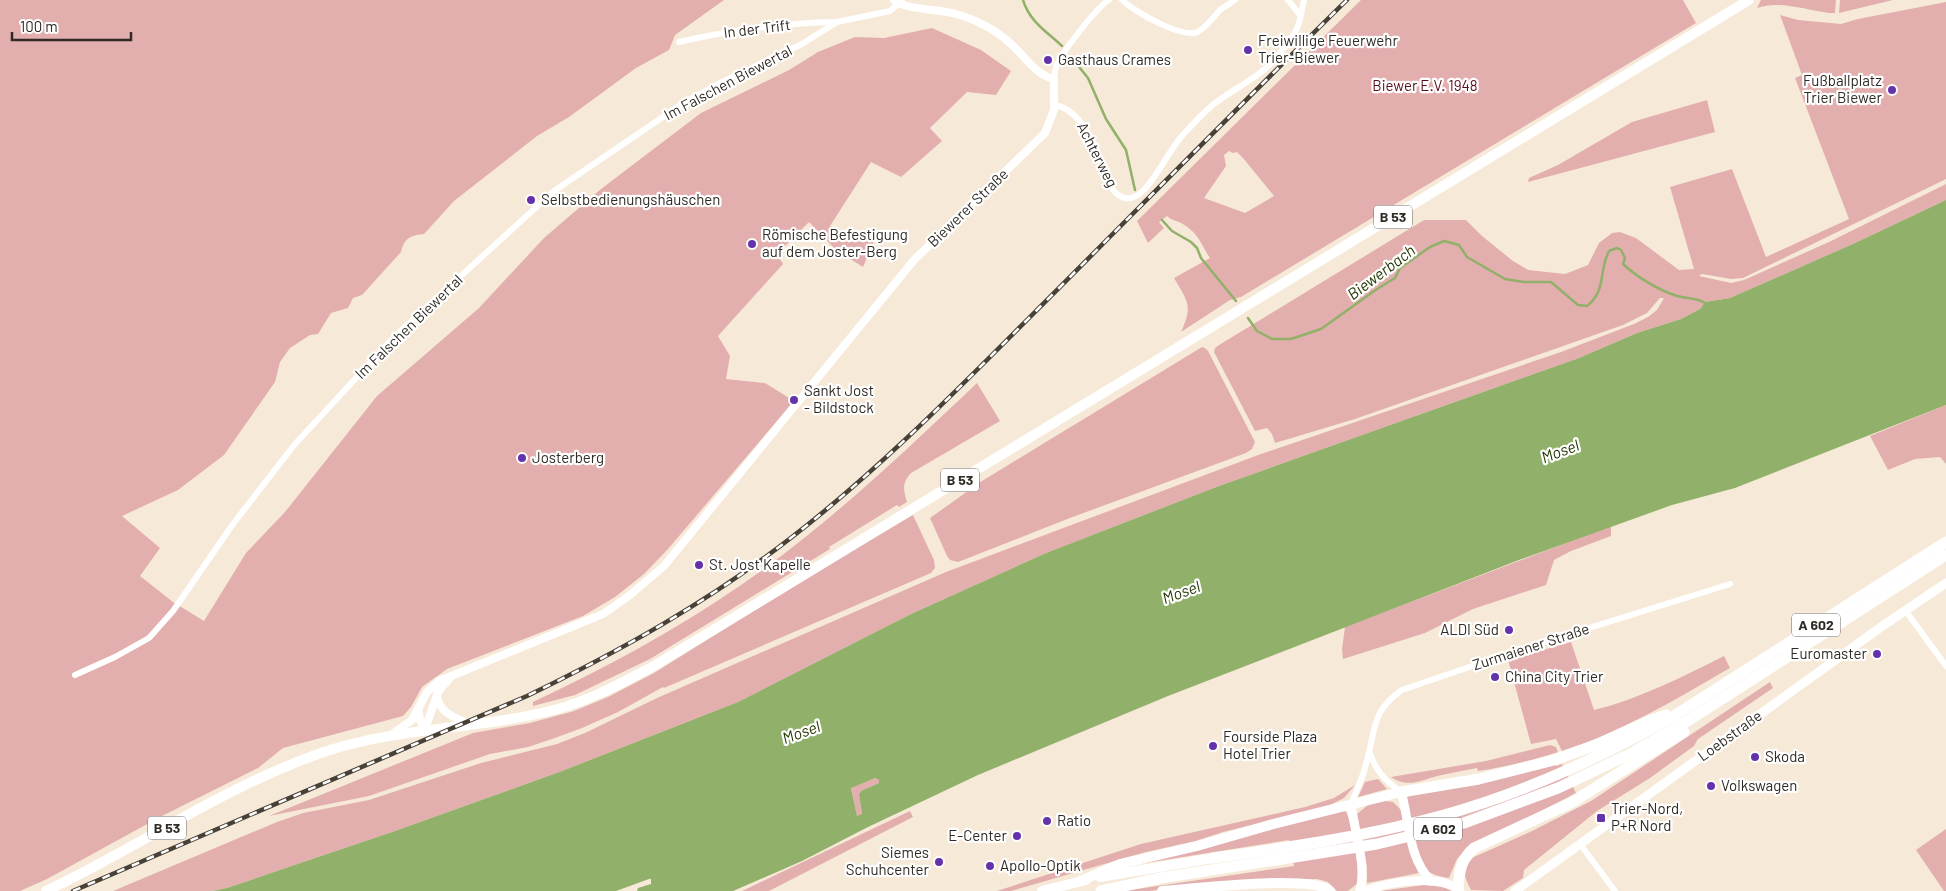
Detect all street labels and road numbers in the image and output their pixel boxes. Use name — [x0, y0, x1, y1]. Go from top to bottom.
street label: In der Trift — [722, 15, 791, 41]
street label: Im Falschen Biewertal — [660, 41, 795, 123]
street label: Achterweg — [1074, 119, 1122, 190]
street label: Biewerer Straße — [923, 164, 1011, 250]
road number: B 53 — [1374, 206, 1412, 228]
street label: Im Falschen Biewertal — [351, 270, 466, 382]
road number: B 53 — [941, 468, 979, 492]
road number: A 602 — [1792, 614, 1840, 636]
street label: Zurmaiener Straße — [1470, 619, 1591, 673]
street label: Loebstraße — [1694, 706, 1765, 765]
road number: B 53 — [148, 816, 186, 840]
road number: A 602 — [1414, 818, 1462, 841]

